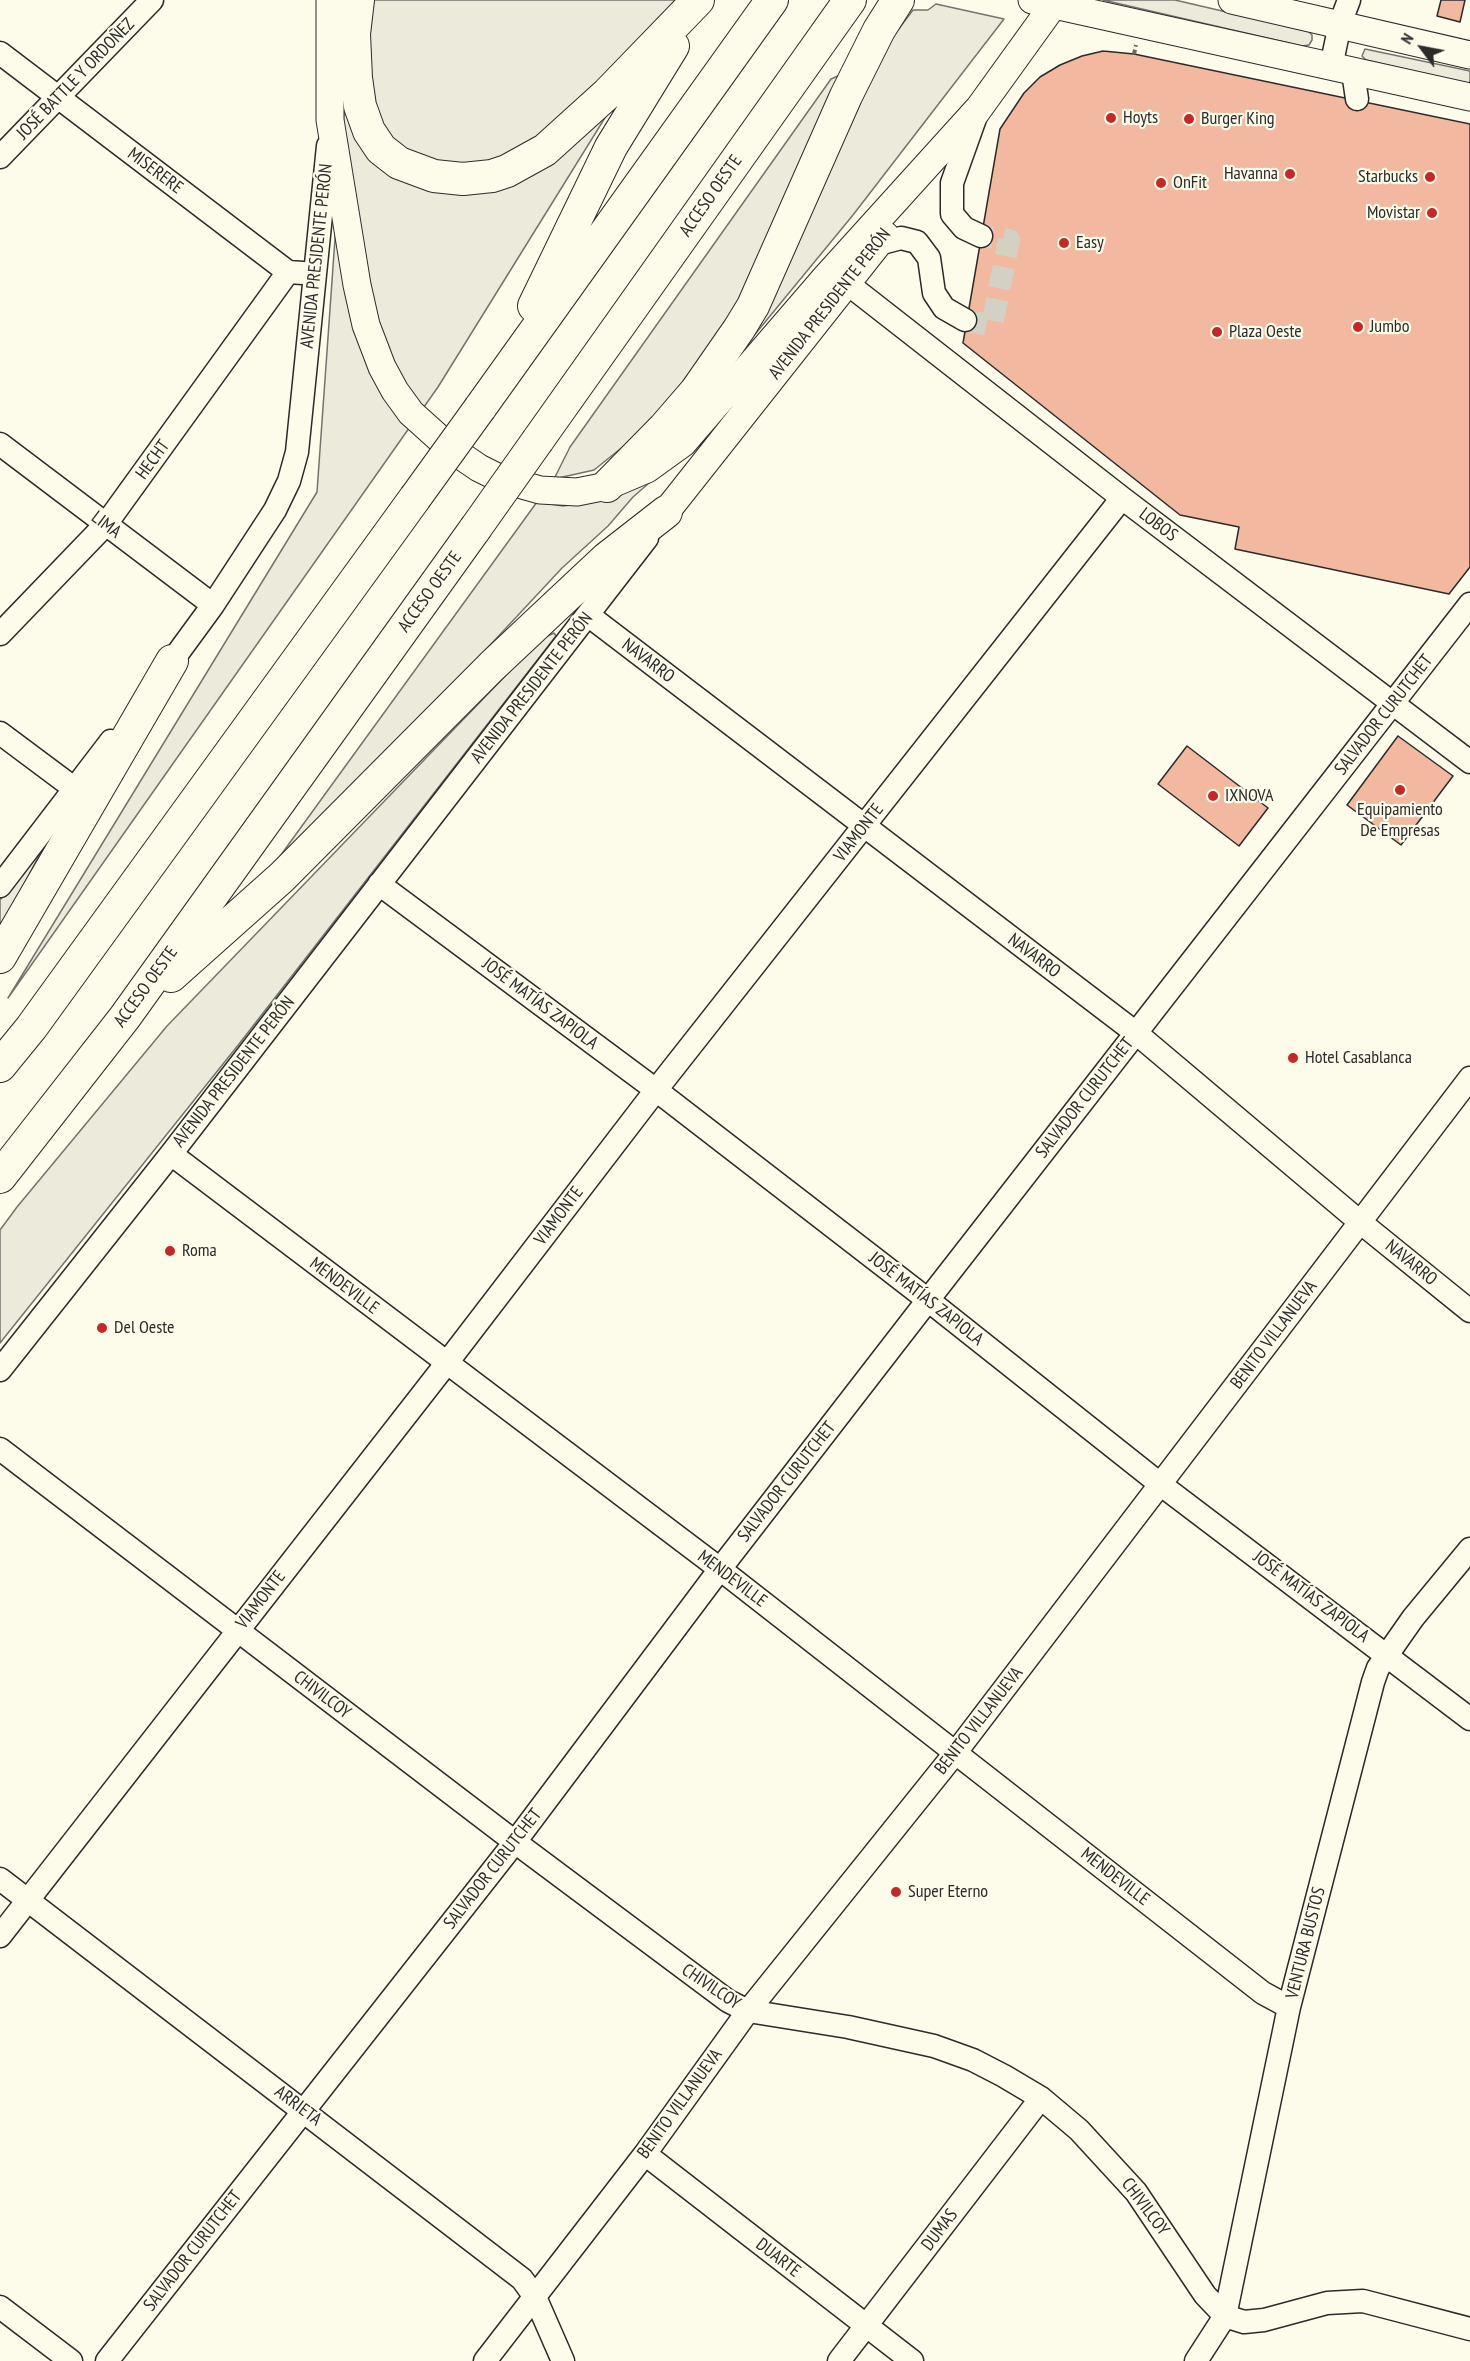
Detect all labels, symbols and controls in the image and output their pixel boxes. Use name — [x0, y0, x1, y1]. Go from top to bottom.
street label: JOSÉ BATTLE Y ORDOÑEZ — [13, 14, 139, 144]
north arrow — [1392, 18, 1452, 78]
text: N — [1396, 30, 1418, 47]
place label: Hoyts — [1123, 107, 1158, 129]
place label: Burger King — [1201, 108, 1275, 130]
marker: Hoyts — [1104, 111, 1118, 125]
marker: Burger King — [1182, 112, 1196, 126]
street label: MISERERE — [123, 143, 187, 199]
street label: ACCESO OESTE — [675, 151, 747, 241]
street label: AVENIDA PRESIDENTE PERÓN — [297, 163, 337, 349]
place label: Havanna — [1224, 163, 1278, 185]
place label: Starbucks — [1358, 166, 1418, 188]
marker: Havanna — [1283, 167, 1297, 181]
marker: Starbucks — [1423, 170, 1437, 184]
place label: OnFit — [1173, 172, 1207, 194]
marker: OnFit — [1154, 176, 1168, 190]
place label: Movistar — [1367, 202, 1420, 224]
marker: Movistar — [1425, 206, 1439, 220]
street label: AVENIDA PRESIDENTE PERÓN — [764, 224, 896, 384]
place label: Easy — [1076, 232, 1104, 254]
marker: Easy — [1057, 236, 1071, 250]
place label: Jumbo — [1370, 316, 1409, 338]
marker: Jumbo — [1351, 320, 1365, 334]
place label: Plaza Oeste — [1229, 321, 1302, 343]
marker: Plaza Oeste — [1210, 325, 1224, 339]
street label: HECHT — [132, 436, 174, 484]
street label: LOBOS — [1135, 504, 1181, 546]
street label: LIMA — [87, 507, 125, 543]
street label: ACCESO OESTE — [394, 547, 466, 637]
street label: AVENIDA PRESIDENTE PERÓN — [466, 608, 598, 768]
street label: NAVARRO — [617, 634, 679, 688]
street label: SALVADOR CURUTCHET — [1330, 651, 1438, 779]
marker: Equipamiento De Empresas — [1393, 783, 1407, 797]
place label: IXNOVA — [1225, 785, 1273, 807]
marker: IXNOVA — [1206, 789, 1220, 803]
place label: Equipamiento De Empresas — [1357, 799, 1443, 842]
street label: VIAMONTE — [830, 800, 888, 866]
street label: NAVARRO — [1003, 929, 1065, 983]
street label: ACCESO OESTE — [110, 942, 182, 1032]
street label: JOSÉ MATÍAS ZAPIOLA — [478, 954, 602, 1054]
street label: AVENIDA PRESIDENTE PERÓN — [168, 992, 300, 1152]
street label: SALVADOR CURUTCHET — [1031, 1034, 1139, 1162]
place label: Hotel Casablanca — [1305, 1047, 1412, 1069]
marker: Hotel Casablanca — [1286, 1051, 1300, 1065]
street label: VIAMONTE — [530, 1182, 588, 1250]
street label: NAVARRO — [1381, 1236, 1441, 1290]
place label: Roma — [182, 1240, 217, 1262]
marker: Roma — [163, 1244, 177, 1258]
street label: JOSÉ MATÍAS ZAPIOLA — [865, 1248, 987, 1350]
street label: MENDEVILLE — [305, 1253, 383, 1319]
street label: BENITO VILLANUEVA — [1226, 1277, 1322, 1393]
place label: Del Oeste — [114, 1317, 175, 1339]
marker: Del Oeste — [95, 1321, 109, 1335]
street label: SALVADOR CURUTCHET — [733, 1418, 841, 1546]
street label: MENDEVILLE — [693, 1546, 771, 1612]
street label: JOSÉ MATÍAS ZAPIOLA — [1249, 1547, 1373, 1647]
street label: VIAMONTE — [232, 1567, 290, 1633]
street label: BENITO VILLANUEVA — [930, 1663, 1028, 1779]
street label: CHIVILCOY — [289, 1666, 355, 1724]
street label: SALVADOR CURUTCHET — [439, 1805, 547, 1933]
street label: MENDEVILLE — [1076, 1843, 1154, 1911]
place label: Super Eterno — [908, 1881, 988, 1903]
marker: Super Eterno — [889, 1885, 903, 1899]
street label: VENTURA BUSTOS — [1282, 1885, 1330, 2001]
street label: CHIVILCOY — [677, 1959, 745, 2015]
street label: BENITO VILLANUEVA — [633, 2045, 727, 2163]
street label: ARRIETA — [270, 2081, 326, 2131]
street label: CHIVILCOY — [1116, 2174, 1174, 2240]
street label: SALVADOR CURUTCHET — [139, 2187, 247, 2315]
street label: DUMAS — [917, 2205, 963, 2255]
street label: DUARTE — [751, 2234, 805, 2282]

